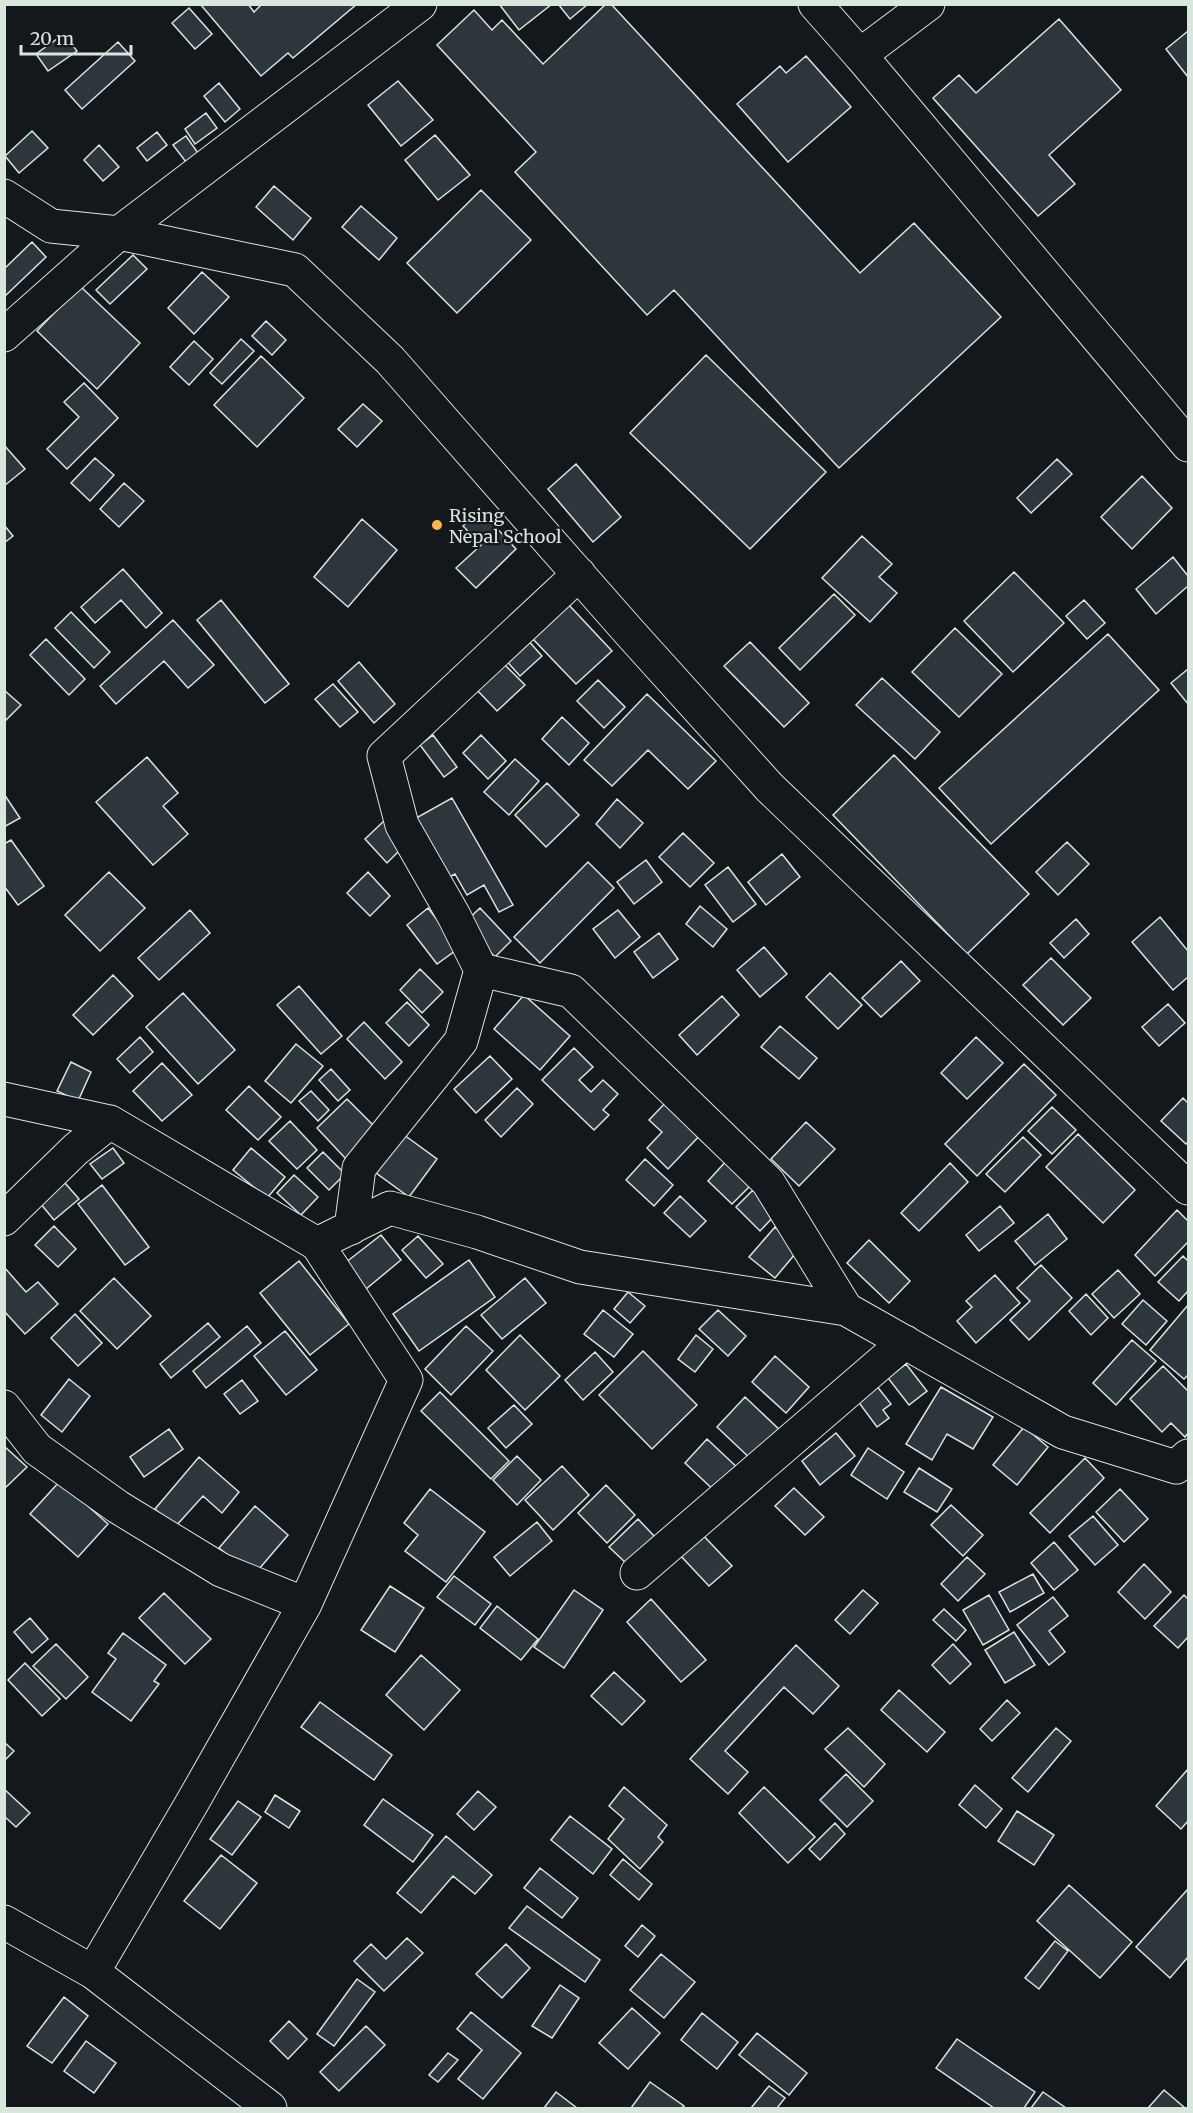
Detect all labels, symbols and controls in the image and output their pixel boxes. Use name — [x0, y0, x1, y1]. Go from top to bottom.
scale bar — [21, 18, 130, 56]
text: 20 m — [30, 27, 74, 50]
place label: Rising Nepal School — [449, 504, 562, 548]
marker: Rising Nepal School — [430, 518, 444, 532]

